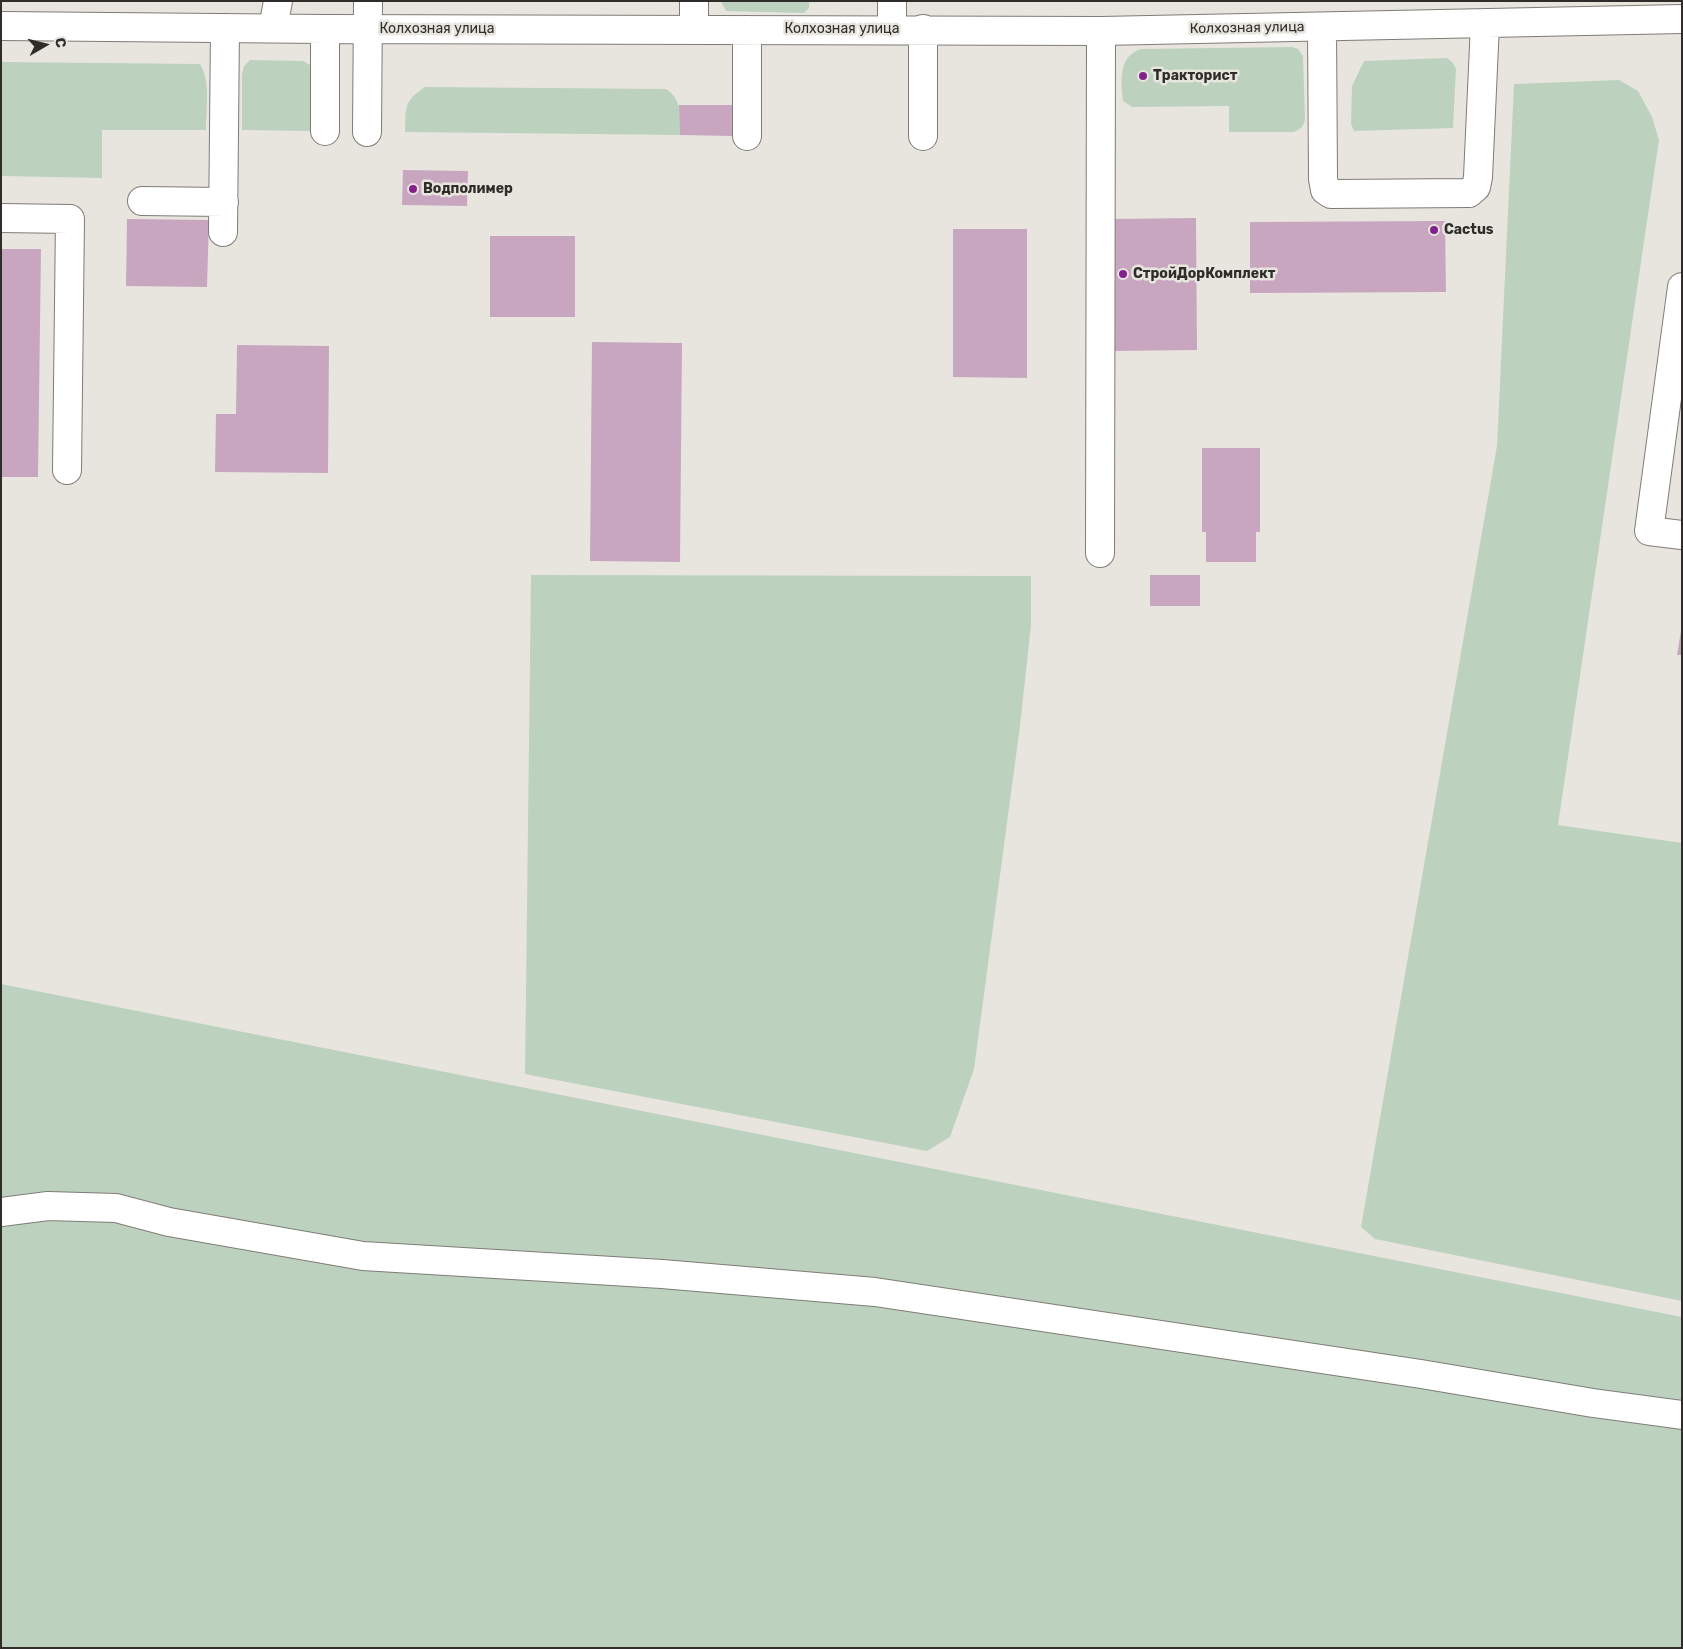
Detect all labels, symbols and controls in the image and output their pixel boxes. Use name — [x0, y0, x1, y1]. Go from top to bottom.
street label: Колхозная улица — [1189, 19, 1305, 37]
north arrow — [20, 20, 70, 70]
street label: Колхозная улица — [380, 21, 494, 37]
street label: Колхозная улица — [785, 21, 899, 37]
text: С — [51, 37, 69, 49]
place label: Тракторист — [1153, 68, 1237, 84]
marker: Тракторист — [1137, 70, 1149, 82]
place label: Водполимер — [423, 181, 513, 197]
marker: Водполимер — [407, 183, 419, 195]
place label: Cactus — [1444, 222, 1494, 238]
marker: Cactus — [1428, 224, 1440, 236]
place label: СтройДорКомплект — [1133, 266, 1275, 282]
marker: СтройДорКомплект — [1117, 268, 1129, 280]

